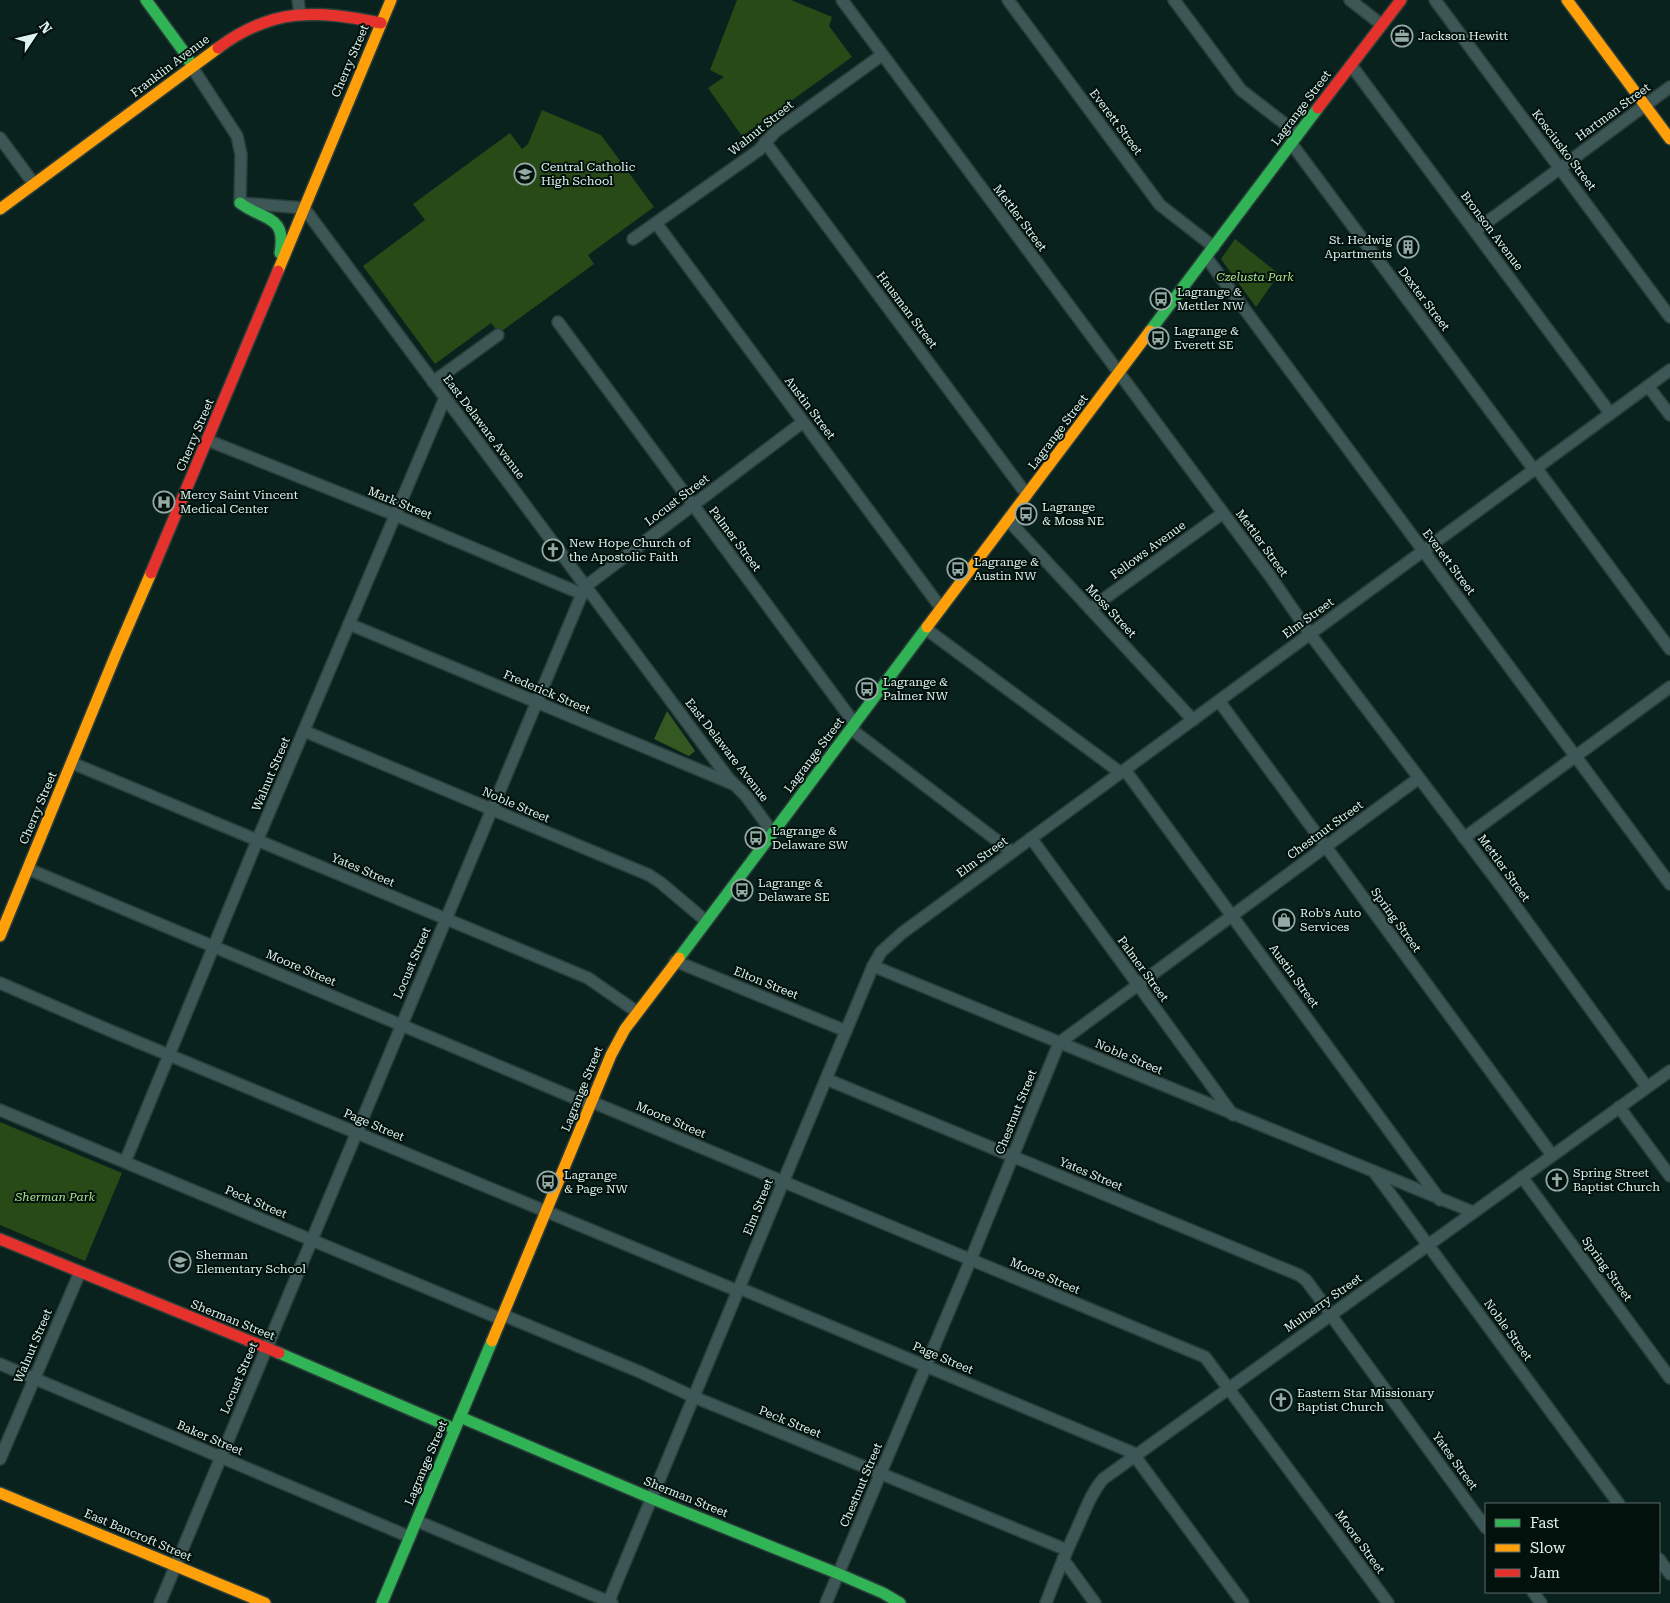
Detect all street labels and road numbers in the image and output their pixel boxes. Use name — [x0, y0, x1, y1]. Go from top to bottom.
street label: Cherry Street — [328, 22, 372, 99]
street label: Franklin Avenue — [128, 32, 212, 100]
street label: Lagrange Street — [1268, 67, 1334, 148]
street label: Hartman Street — [1573, 80, 1653, 144]
street label: Everett Street — [1087, 86, 1146, 158]
street label: Walnut Street — [726, 97, 796, 158]
street label: Kosciusko Street — [1529, 107, 1599, 193]
street label: Mettler Street — [990, 182, 1050, 254]
street label: Bronson Avenue — [1458, 189, 1526, 273]
street label: Dexter Street — [1395, 264, 1453, 334]
street label: Hausman Street — [874, 269, 941, 351]
street label: East Delaware Avenue — [440, 372, 528, 482]
street label: Austin Street — [782, 374, 838, 443]
street label: Lagrange Street — [1025, 391, 1091, 472]
street label: Cherry Street — [173, 396, 217, 473]
street label: Locust Street — [642, 471, 712, 529]
street label: Mark Street — [366, 484, 435, 522]
street label: Palmer Street — [706, 504, 764, 575]
street label: Mettler Street — [1233, 507, 1291, 580]
street label: Fellows Avenue — [1108, 518, 1189, 582]
street label: Everett Street — [1420, 526, 1479, 598]
street label: Moss Street — [1083, 582, 1139, 641]
street label: Elm Street — [1280, 594, 1337, 641]
street label: Frederick Street — [501, 667, 593, 717]
street label: East Delaware Avenue — [682, 696, 772, 805]
street label: Lagrange Street — [781, 714, 847, 795]
street label: Walnut Street — [249, 734, 293, 813]
street label: Cherry Street — [16, 769, 60, 846]
street label: Noble Street — [480, 784, 553, 826]
street label: Chestnut Street — [1284, 798, 1366, 862]
street label: Mettler Street — [1475, 832, 1533, 905]
street label: Elm Street — [954, 833, 1011, 880]
street label: Yates Street — [329, 850, 397, 890]
street label: Spring Street — [1368, 885, 1424, 955]
street label: Locust Street — [391, 924, 434, 1001]
street label: Palmer Street — [1115, 934, 1172, 1005]
street label: Austin Street — [1266, 942, 1322, 1011]
street label: Moore Street — [264, 947, 339, 989]
street label: Elton Street — [732, 964, 801, 1002]
street label: Noble Street — [1093, 1036, 1166, 1078]
street label: Lagrange Street — [559, 1044, 606, 1134]
street label: Chestnut Street — [993, 1067, 1040, 1156]
street label: Moore Street — [634, 1099, 709, 1141]
street label: Page Street — [342, 1106, 407, 1144]
street label: Yates Street — [1057, 1154, 1125, 1194]
street label: Elm Street — [740, 1176, 776, 1237]
street label: Peck Street — [223, 1183, 290, 1222]
street label: Spring Street — [1579, 1234, 1635, 1304]
street label: Moore Street — [1008, 1255, 1083, 1297]
street label: Mulberry Street — [1281, 1271, 1365, 1335]
street label: Sherman Street — [189, 1297, 278, 1343]
street label: Noble Street — [1481, 1297, 1535, 1364]
street label: Walnut Street — [11, 1306, 55, 1385]
street label: Locust Street — [218, 1339, 261, 1416]
street label: Page Street — [911, 1339, 976, 1377]
street label: Peck Street — [757, 1403, 824, 1441]
street label: Baker Street — [175, 1418, 246, 1458]
street label: Lagrange Street — [402, 1418, 450, 1507]
street label: Yates Street — [1429, 1429, 1481, 1493]
street label: Chestnut Street — [837, 1440, 885, 1529]
street label: Sherman Street — [642, 1474, 731, 1520]
street label: East Bancroft Street — [82, 1506, 194, 1564]
street label: Moore Street — [1332, 1508, 1388, 1577]

